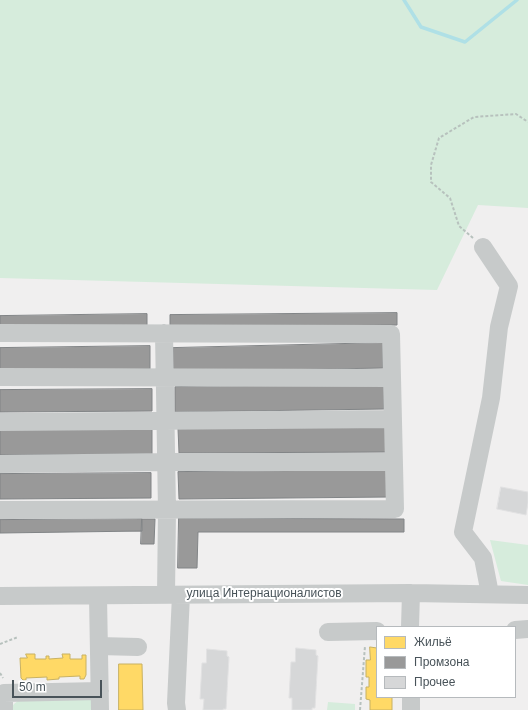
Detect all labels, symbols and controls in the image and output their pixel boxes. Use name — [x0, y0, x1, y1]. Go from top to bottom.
street label: улица Интернационалистов — [186, 587, 342, 601]
legend — [376, 626, 516, 698]
text: Жильё — [414, 635, 452, 649]
text: Промзона — [414, 655, 469, 669]
scale bar — [14, 672, 104, 698]
text: Прочее — [414, 675, 455, 689]
text: 50 m — [19, 680, 46, 694]

